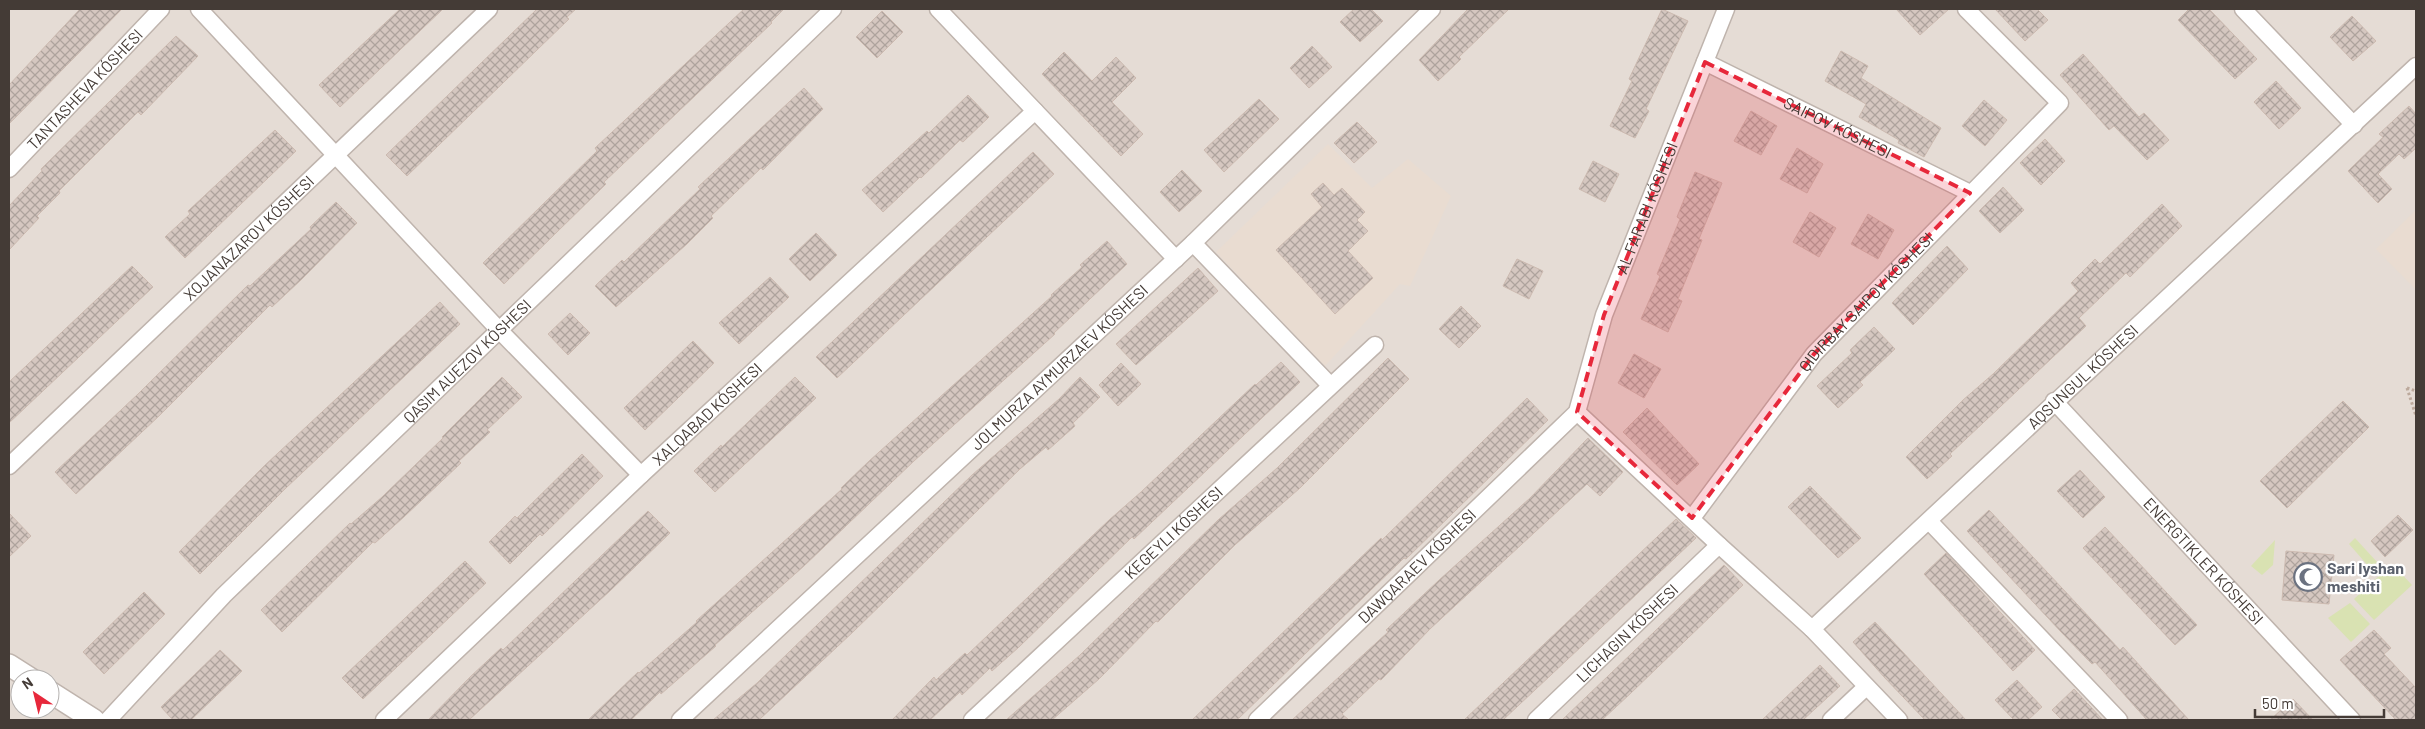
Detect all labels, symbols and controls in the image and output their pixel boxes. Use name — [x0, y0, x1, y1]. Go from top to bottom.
street label: TANTASHEVA KÓSHESI — [23, 25, 146, 153]
street label: SAIPOV KÓSHESI — [1781, 93, 1895, 162]
street label: AL FARABI KÓSHESI — [1611, 139, 1681, 276]
street label: XOJANAZAROV KÓSHESI — [179, 171, 317, 304]
street label: QIDIRBAY SAIPOV KÓSHESI — [1795, 228, 1937, 375]
street label: JOLMURZA AYMURZAEV KÓSHESI — [967, 280, 1151, 454]
street label: QASIM AUEZOV KÓSHESI — [399, 295, 535, 426]
street label: AQSUNGUL KÓSHESI — [2023, 320, 2142, 433]
street label: XALQABAD KÓSHESI — [648, 358, 765, 469]
street label: KEGEYLI KÓSHESI — [1120, 482, 1226, 583]
street label: ENERGTIKLER KÓSHESI — [2140, 493, 2268, 628]
street label: DAWQARAEV KÓSHESI — [1354, 505, 1479, 627]
place label: Sari Iyshan meshiti — [2327, 558, 2404, 595]
mosque icon: Sari Iyshan meshiti — [2293, 562, 2323, 592]
street label: LICHAGIN KÓSHESI — [1572, 580, 1682, 686]
north arrow — [10, 669, 60, 719]
text: N — [19, 673, 36, 693]
scale bar — [2255, 686, 2384, 718]
text: 50 m — [2262, 694, 2294, 712]

